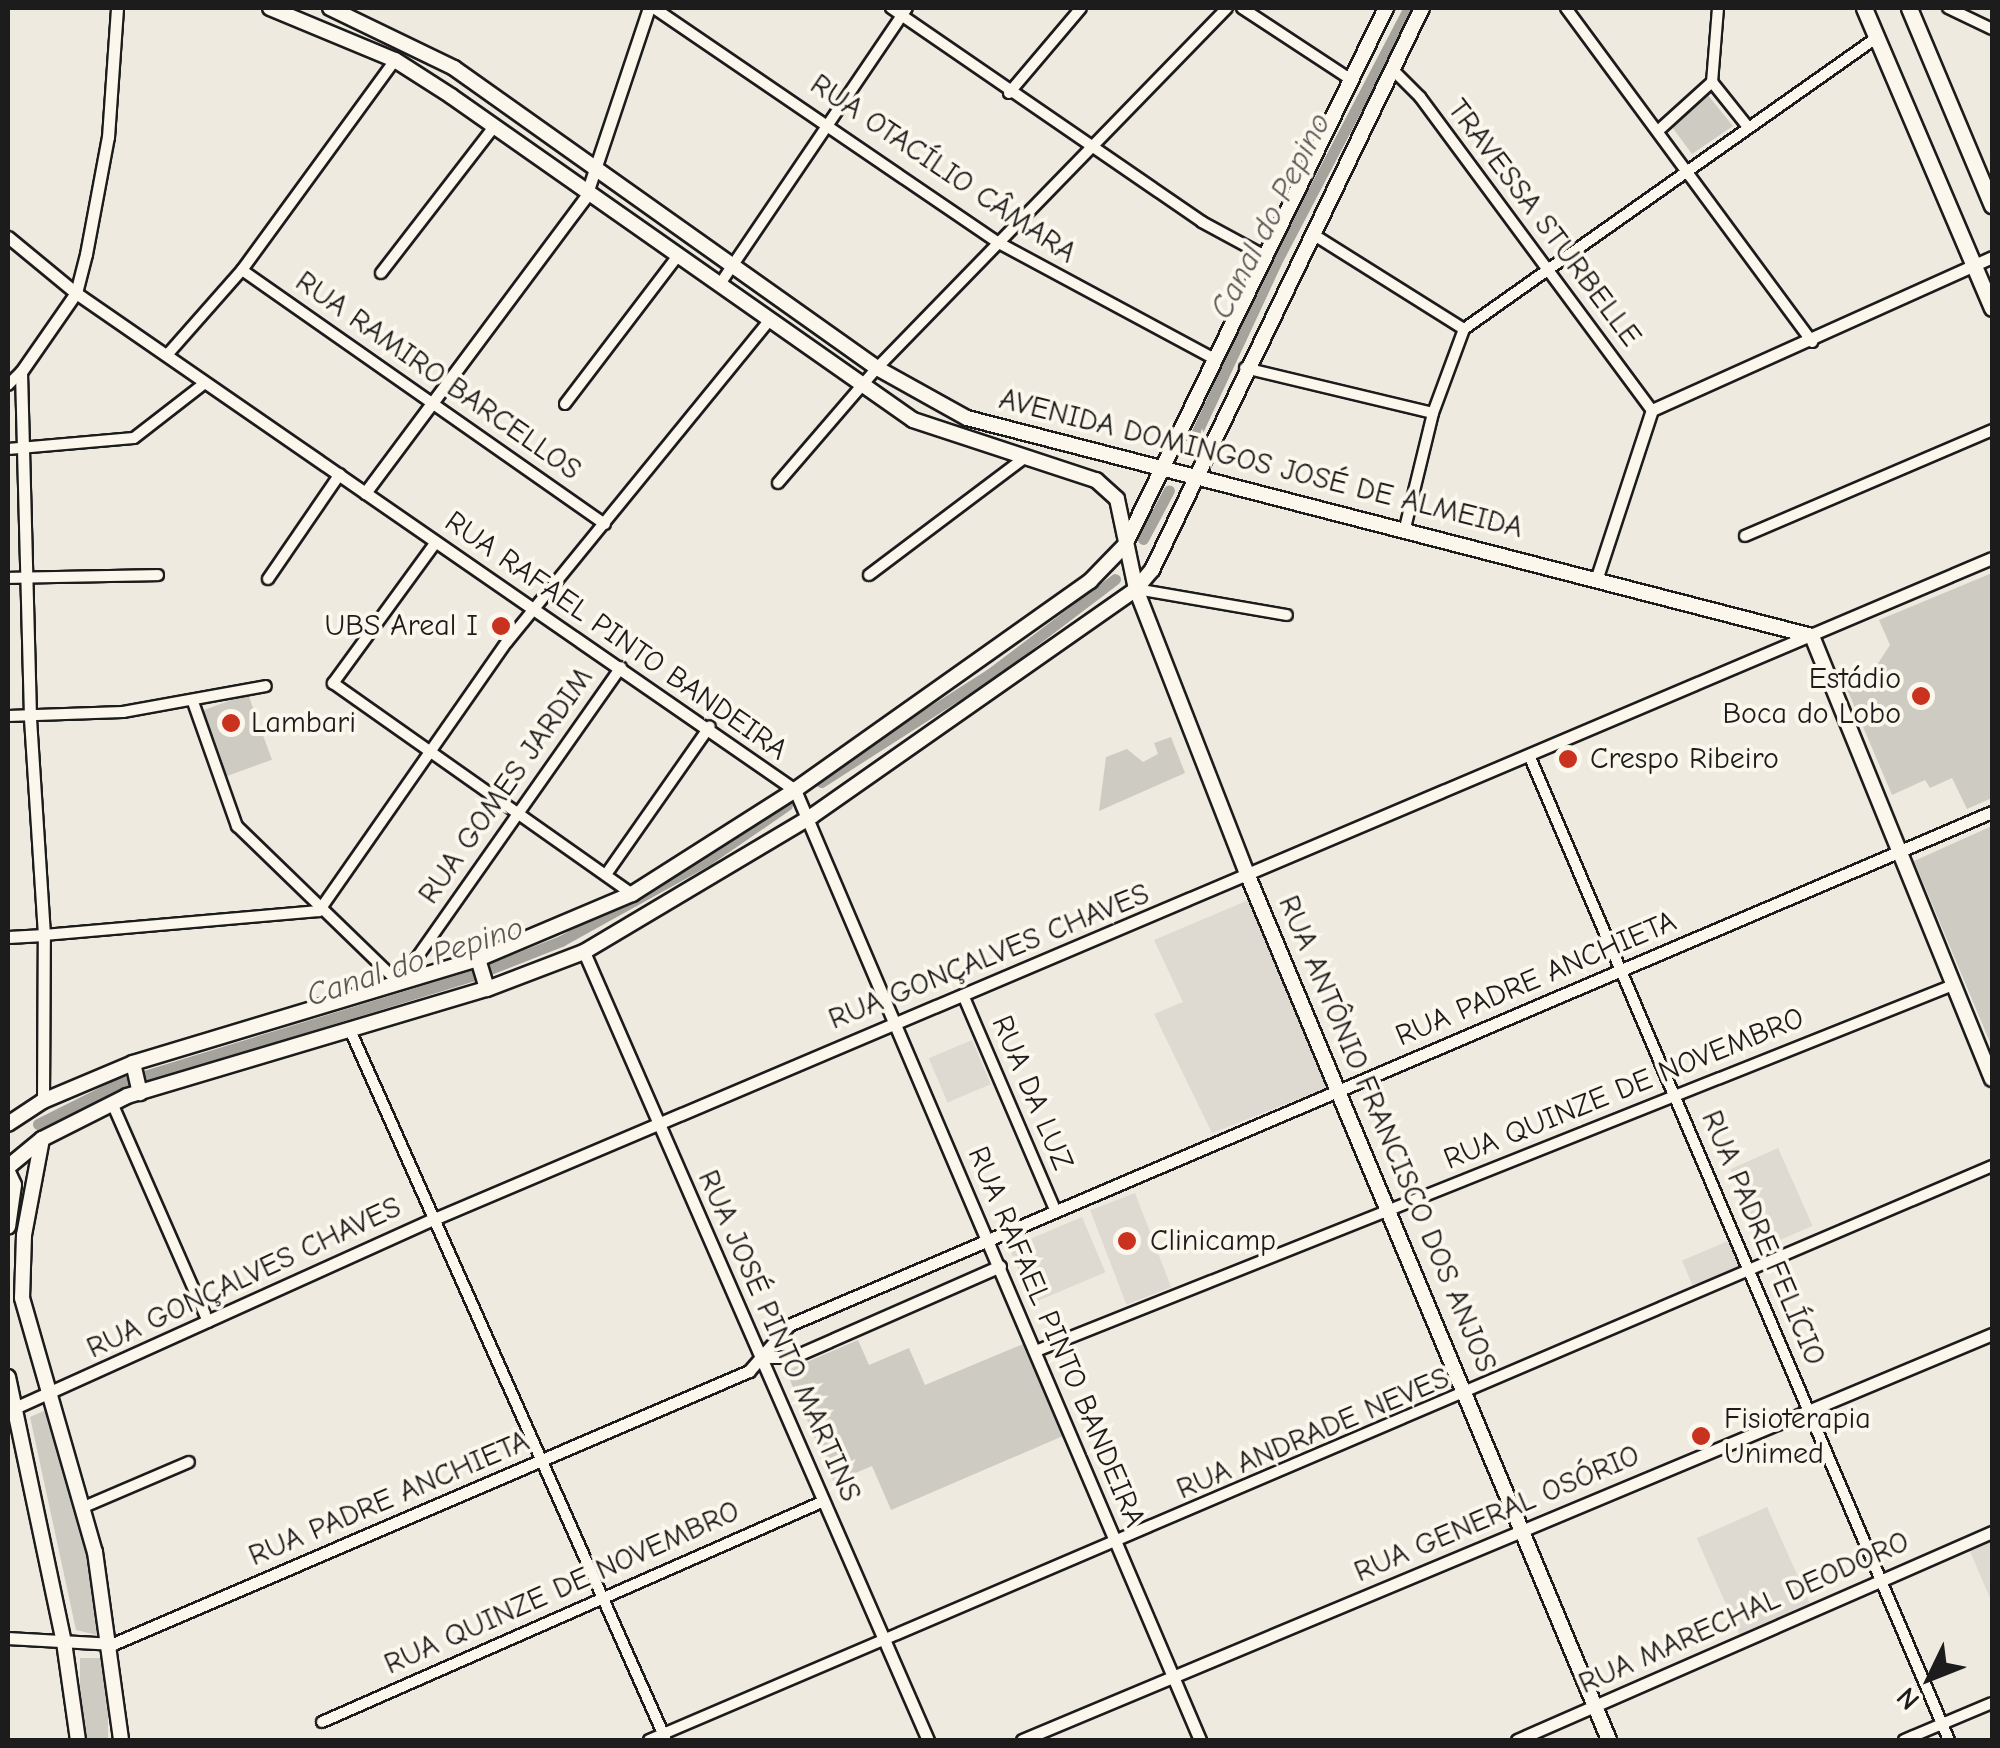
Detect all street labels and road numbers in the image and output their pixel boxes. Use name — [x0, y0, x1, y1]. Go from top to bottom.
street label: RUA OTACÍLIO CÂMARA — [803, 67, 1083, 271]
street label: TRAVESSA STURBELLE — [1439, 92, 1649, 354]
street label: RUA RAMIRO BARCELLOS — [288, 264, 588, 488]
street label: AVENIDA DOMINGOS JOSÉ DE ALMEIDA — [995, 381, 1527, 547]
street label: RUA RAFAEL PINTO BANDEIRA — [438, 504, 794, 768]
street label: RUA GOMES JARDIM — [411, 661, 601, 911]
street label: RUA GONÇALVES CHAVES — [823, 876, 1155, 1038]
street label: RUA ANTÔNIO FRANCISCO DOS ANJOS — [1270, 890, 1504, 1378]
street label: RUA PADRE ANCHIETA — [1390, 904, 1682, 1054]
street label: RUA QUINZE DE NOVEMBRO — [1439, 1000, 1809, 1178]
street label: RUA DA LUZ — [983, 1010, 1081, 1176]
street label: RUA PADRE FELÍCIO — [1693, 1105, 1833, 1371]
street label: RUA RAFAEL PINTO BANDEIRA — [959, 1141, 1153, 1533]
street label: RUA JOSÉ PINTO MARTINS — [690, 1165, 868, 1507]
street label: RUA GONÇALVES CHAVES — [81, 1189, 407, 1367]
street label: RUA ANDRADE NEVES — [1171, 1360, 1455, 1508]
street label: RUA PADRE ANCHIETA — [243, 1424, 535, 1574]
street label: RUA GENERAL OSÓRIO — [1349, 1438, 1645, 1590]
street label: RUA QUINZE DE NOVEMBRO — [379, 1493, 745, 1683]
street label: RUA MARECHAL DEODORO — [1573, 1524, 1915, 1702]

